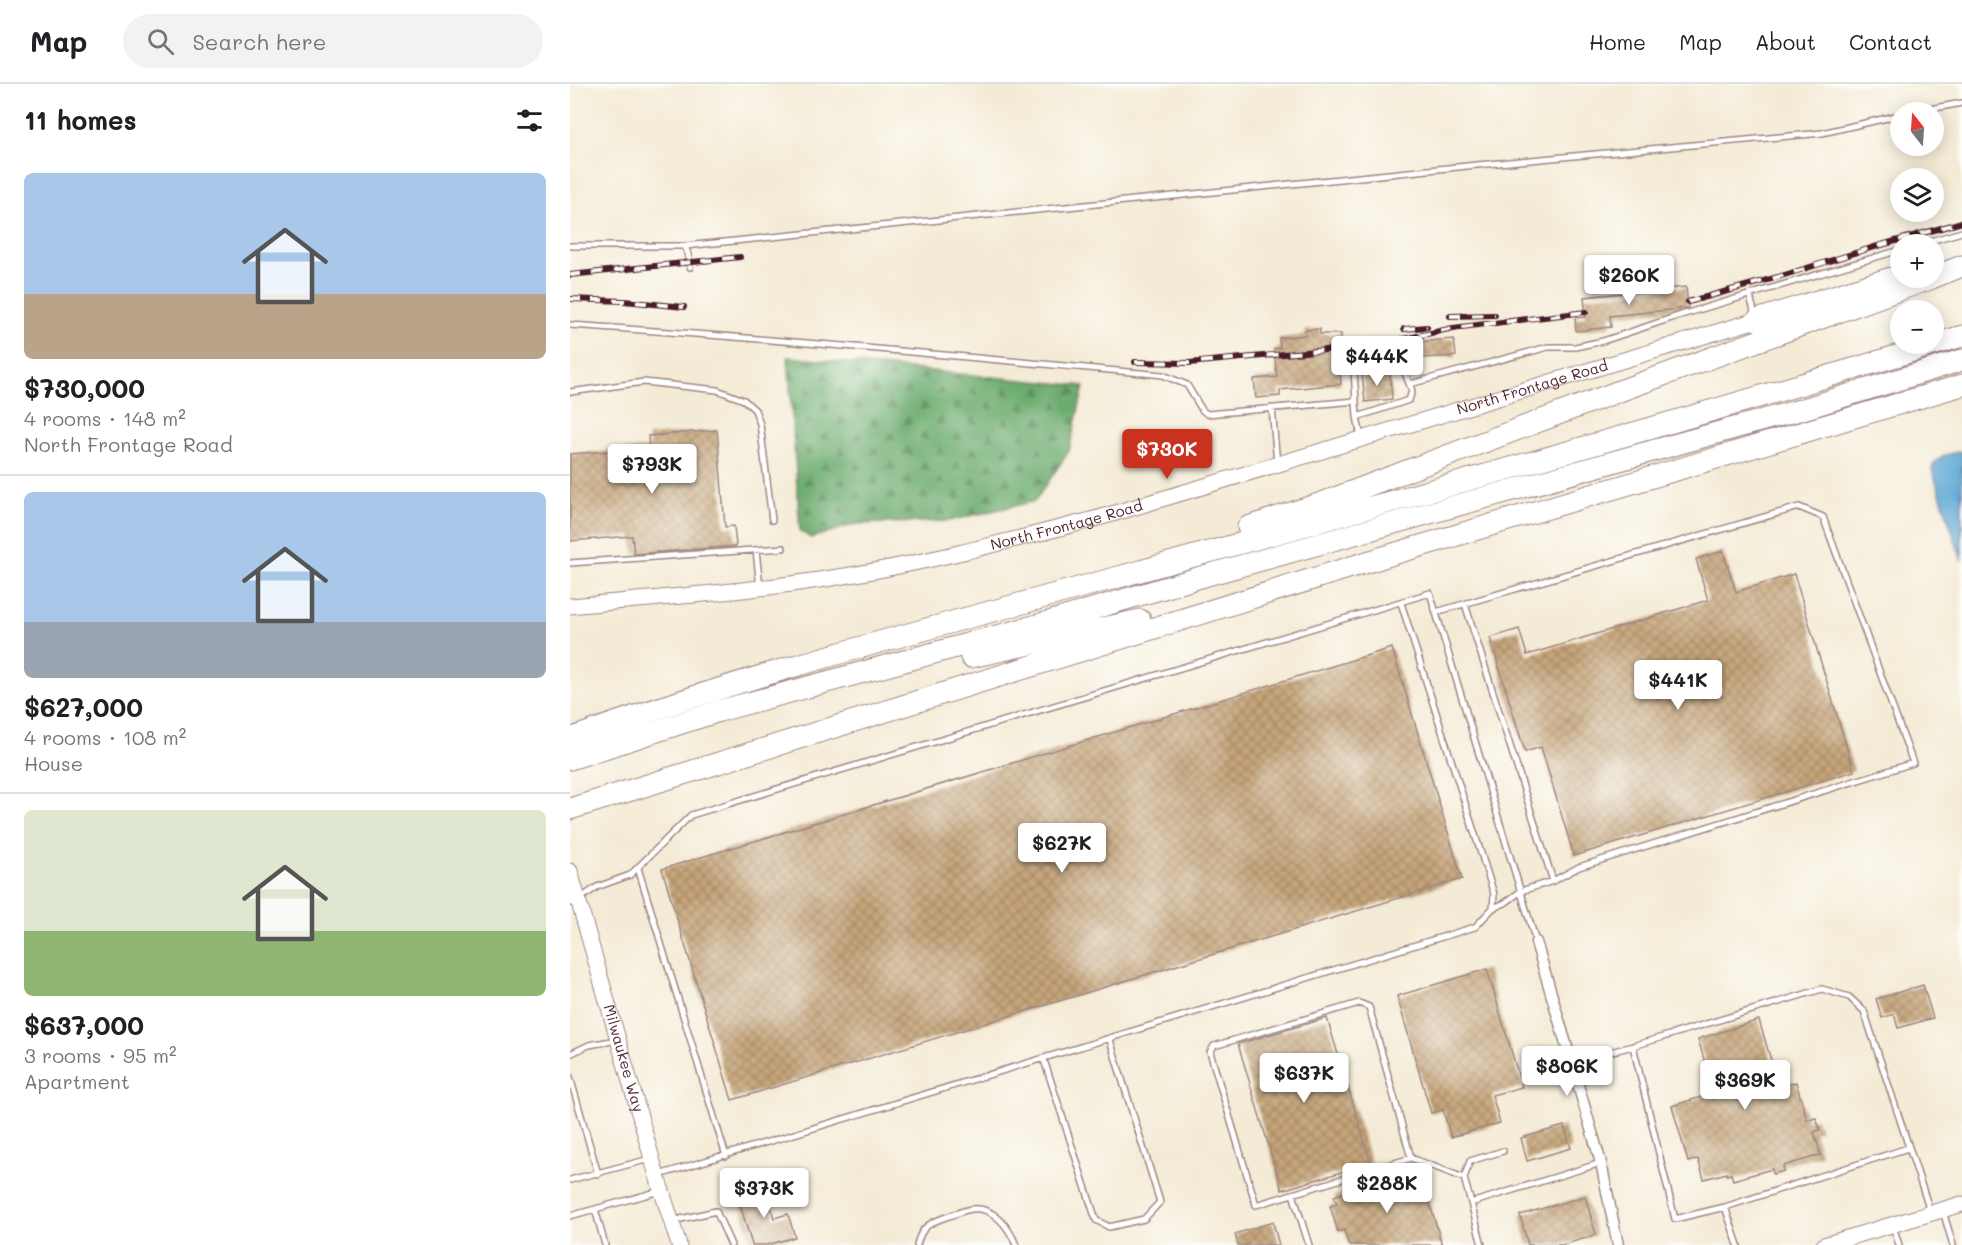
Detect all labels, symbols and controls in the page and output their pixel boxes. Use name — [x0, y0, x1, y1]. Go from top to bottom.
search box — [123, 14, 543, 68]
text: Map — [30, 23, 87, 59]
icon: search — [144, 25, 177, 58]
text: Search here — [192, 27, 326, 56]
text: Home — [1589, 28, 1646, 55]
text: Map — [1679, 28, 1722, 55]
text: About — [1755, 28, 1816, 55]
text: Contact — [1849, 28, 1932, 55]
north arrow — [1890, 102, 1944, 156]
map controls — [1890, 102, 1944, 354]
text: 11 homes — [24, 103, 137, 137]
icon: filters — [513, 104, 546, 137]
button: layers — [1890, 168, 1944, 222]
icon: home — [231, 212, 339, 320]
button: + — [1890, 234, 1944, 288]
pin: $260K — [1587, 255, 1671, 306]
text: $260K — [1598, 261, 1660, 287]
button: − — [1890, 300, 1944, 354]
pin: $444K — [1335, 336, 1419, 387]
text: $444K — [1345, 342, 1409, 368]
street label: North Frontage Road — [1454, 354, 1610, 419]
text: $730,000 — [24, 371, 145, 405]
text: 4 rooms · 148 m² — [24, 405, 186, 431]
pin: $730K — [1125, 429, 1209, 480]
text: North Frontage Road — [24, 431, 233, 457]
text: $730K — [1136, 435, 1198, 461]
pin: $793K — [610, 444, 694, 495]
text: $793K — [622, 450, 682, 476]
street label: North Frontage Road — [988, 494, 1145, 554]
icon: home — [231, 531, 339, 639]
pin: $441K — [1636, 660, 1720, 711]
text: $441K — [1648, 666, 1708, 692]
text: $627,000 — [24, 690, 143, 724]
text: 4 rooms · 108 m² — [24, 724, 186, 750]
text: House — [24, 750, 83, 776]
pin: $627K — [1020, 823, 1104, 874]
text: $627K — [1032, 829, 1092, 855]
icon: home — [231, 849, 339, 957]
street label: Milwaukee Way — [600, 1002, 649, 1115]
text: $637,000 — [24, 1008, 144, 1042]
text: 3 rooms · 95 m² — [24, 1042, 176, 1068]
pin: $806K — [1525, 1046, 1609, 1097]
text: $806K — [1536, 1052, 1598, 1078]
pin: $637K — [1262, 1053, 1346, 1104]
text: $637K — [1274, 1059, 1334, 1085]
pin: $369K — [1703, 1060, 1787, 1111]
text: $369K — [1714, 1066, 1776, 1092]
text: Apartment — [24, 1068, 130, 1094]
pin: $288K — [1345, 1163, 1429, 1214]
pin: $373K — [722, 1168, 806, 1219]
text: $288K — [1356, 1169, 1418, 1195]
text: $373K — [734, 1174, 794, 1200]

